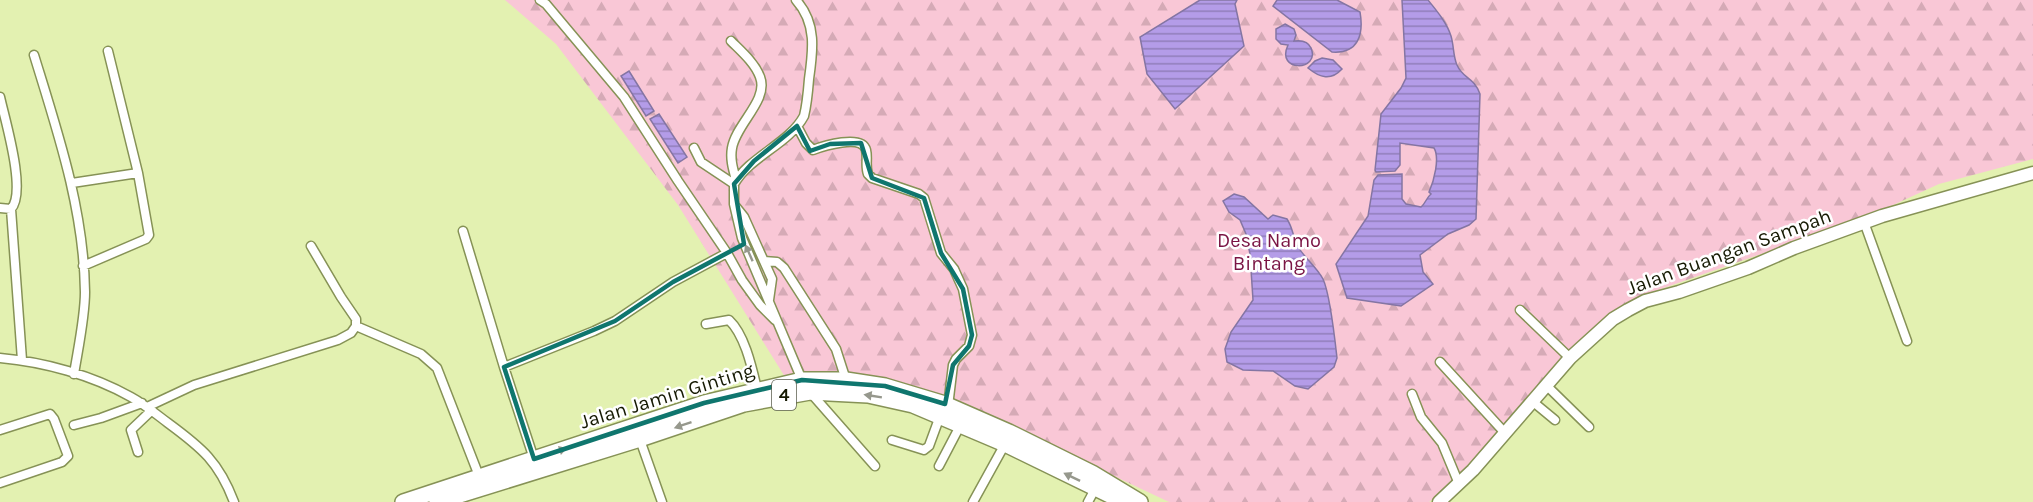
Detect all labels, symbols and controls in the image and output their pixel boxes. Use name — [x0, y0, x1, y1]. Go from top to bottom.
street label: Jalan Buangan Sampah — [1624, 204, 1834, 300]
park label: Desa Namo Bintang — [1217, 229, 1321, 275]
one-way arrow — [744, 244, 754, 262]
street label: Jalan Jamin Ginting — [577, 359, 757, 433]
road number: 4 — [772, 380, 796, 410]
one-way arrow — [863, 392, 882, 401]
one-way arrow — [674, 420, 692, 430]
one-way arrow — [549, 446, 567, 455]
one-way arrow — [1064, 472, 1081, 482]

